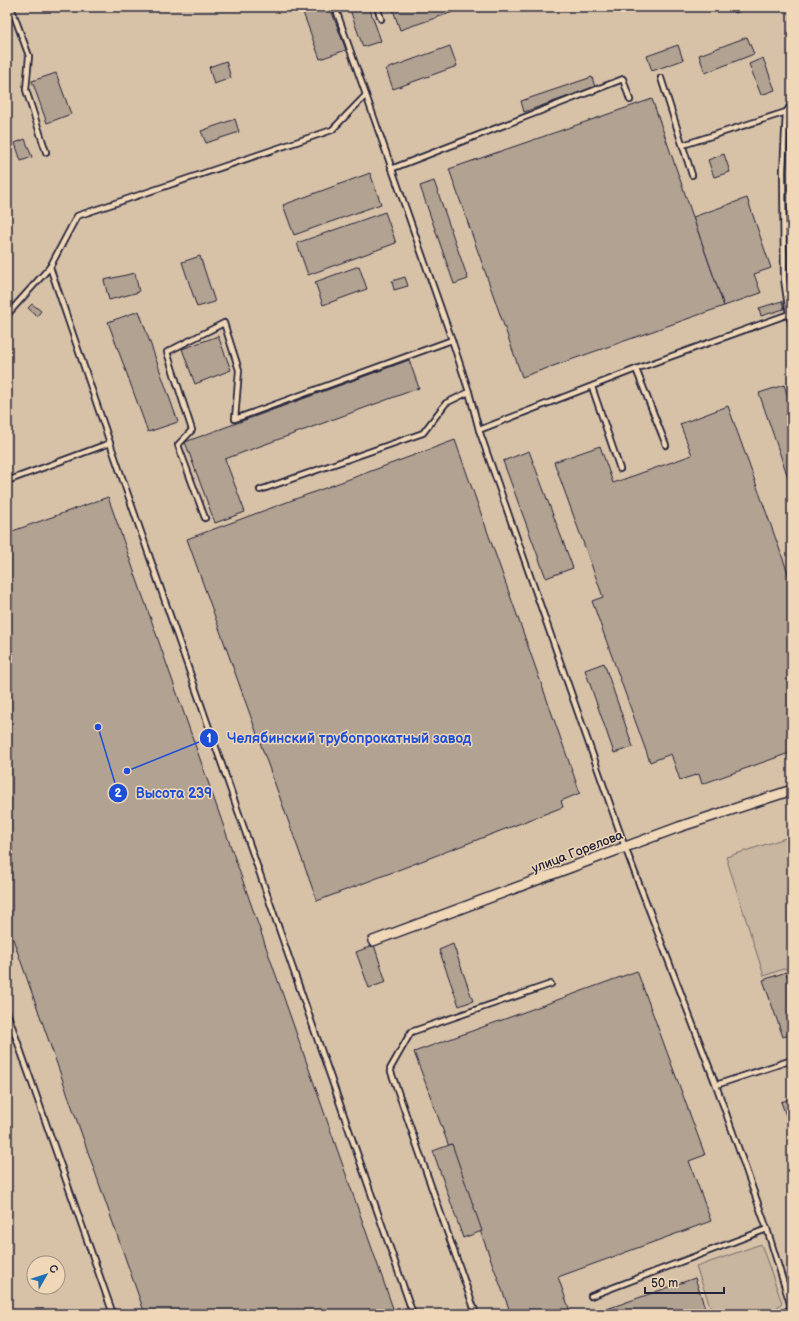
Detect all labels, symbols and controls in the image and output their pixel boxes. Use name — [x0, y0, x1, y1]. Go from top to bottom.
callout: Челябинский трубопрокатный завод — [199, 725, 479, 751]
text: Челябинский трубопрокатный завод — [227, 730, 472, 747]
text: 1 — [206, 731, 212, 746]
callout: Высота 239 — [108, 780, 220, 806]
text: Высота 239 — [136, 785, 212, 802]
text: 2 — [114, 786, 122, 801]
street label: улица Горелова — [529, 827, 626, 877]
north arrow — [26, 1255, 66, 1295]
text: С — [46, 1262, 61, 1276]
scale bar — [645, 1269, 724, 1295]
text: 50 m — [651, 1276, 678, 1291]

